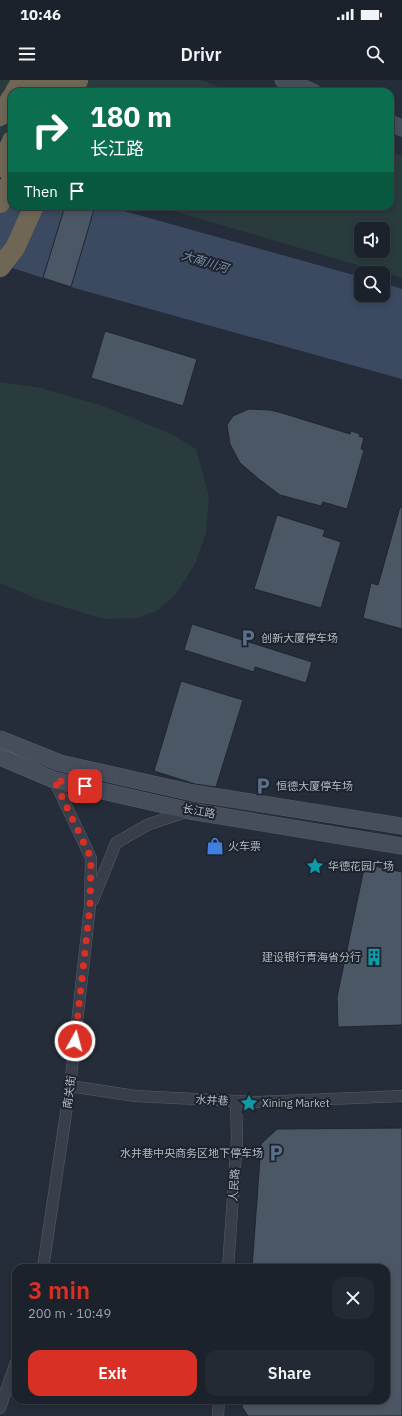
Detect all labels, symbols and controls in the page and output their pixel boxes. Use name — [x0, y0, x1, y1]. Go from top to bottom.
text: 10:46 — [20, 5, 61, 24]
icon: menu — [16, 43, 38, 65]
text: Drivr — [181, 43, 221, 66]
icon: search — [364, 43, 386, 65]
text: 180 m — [90, 98, 172, 135]
icon: right — [24, 104, 76, 156]
text: 长江路 — [90, 137, 144, 160]
icon: arrive — [66, 180, 88, 202]
text: Then — [24, 182, 58, 201]
map controls — [354, 222, 390, 302]
button: sound — [354, 222, 390, 258]
water label: 大南川河 — [180, 247, 232, 276]
button: search — [354, 266, 390, 302]
parking icon: 创新大厦停车场 — [238, 628, 258, 648]
place label: 创新大厦停车场 — [261, 631, 338, 645]
pin — [68, 769, 102, 803]
icon: arrive — [74, 775, 96, 797]
parking icon: 恒德大厦停车场 — [253, 776, 273, 796]
place label: 恒德大厦停车场 — [276, 779, 353, 793]
street label: 长江路 — [182, 801, 216, 821]
shop icon: 火车票 — [205, 836, 225, 856]
place label: 火车票 — [228, 839, 261, 853]
place icon: 华德花园广场 — [305, 856, 325, 876]
place label: 华德花园广场 — [328, 859, 394, 873]
building icon: 建设银行青海省分行 — [364, 947, 384, 967]
place label: 建设银行青海省分行 — [262, 950, 361, 964]
position arrow — [54, 1020, 96, 1062]
street label: 南关街 — [60, 1075, 78, 1109]
street label: 水井巷 — [195, 1092, 229, 1108]
place icon: Xining Market — [239, 1093, 259, 1113]
place label: Xining Market — [262, 1096, 330, 1110]
parking icon: 水井巷中央商务区地下停车场 — [266, 1143, 286, 1163]
place label: 水井巷中央商务区地下停车场 — [120, 1146, 263, 1160]
street label: 人民路 — [226, 1168, 242, 1202]
text: 3 min — [28, 1274, 90, 1306]
button: close — [332, 1277, 374, 1319]
text: 200 m · 10:49 — [28, 1305, 111, 1322]
button: Exit — [28, 1350, 197, 1396]
button: Share — [205, 1350, 374, 1396]

